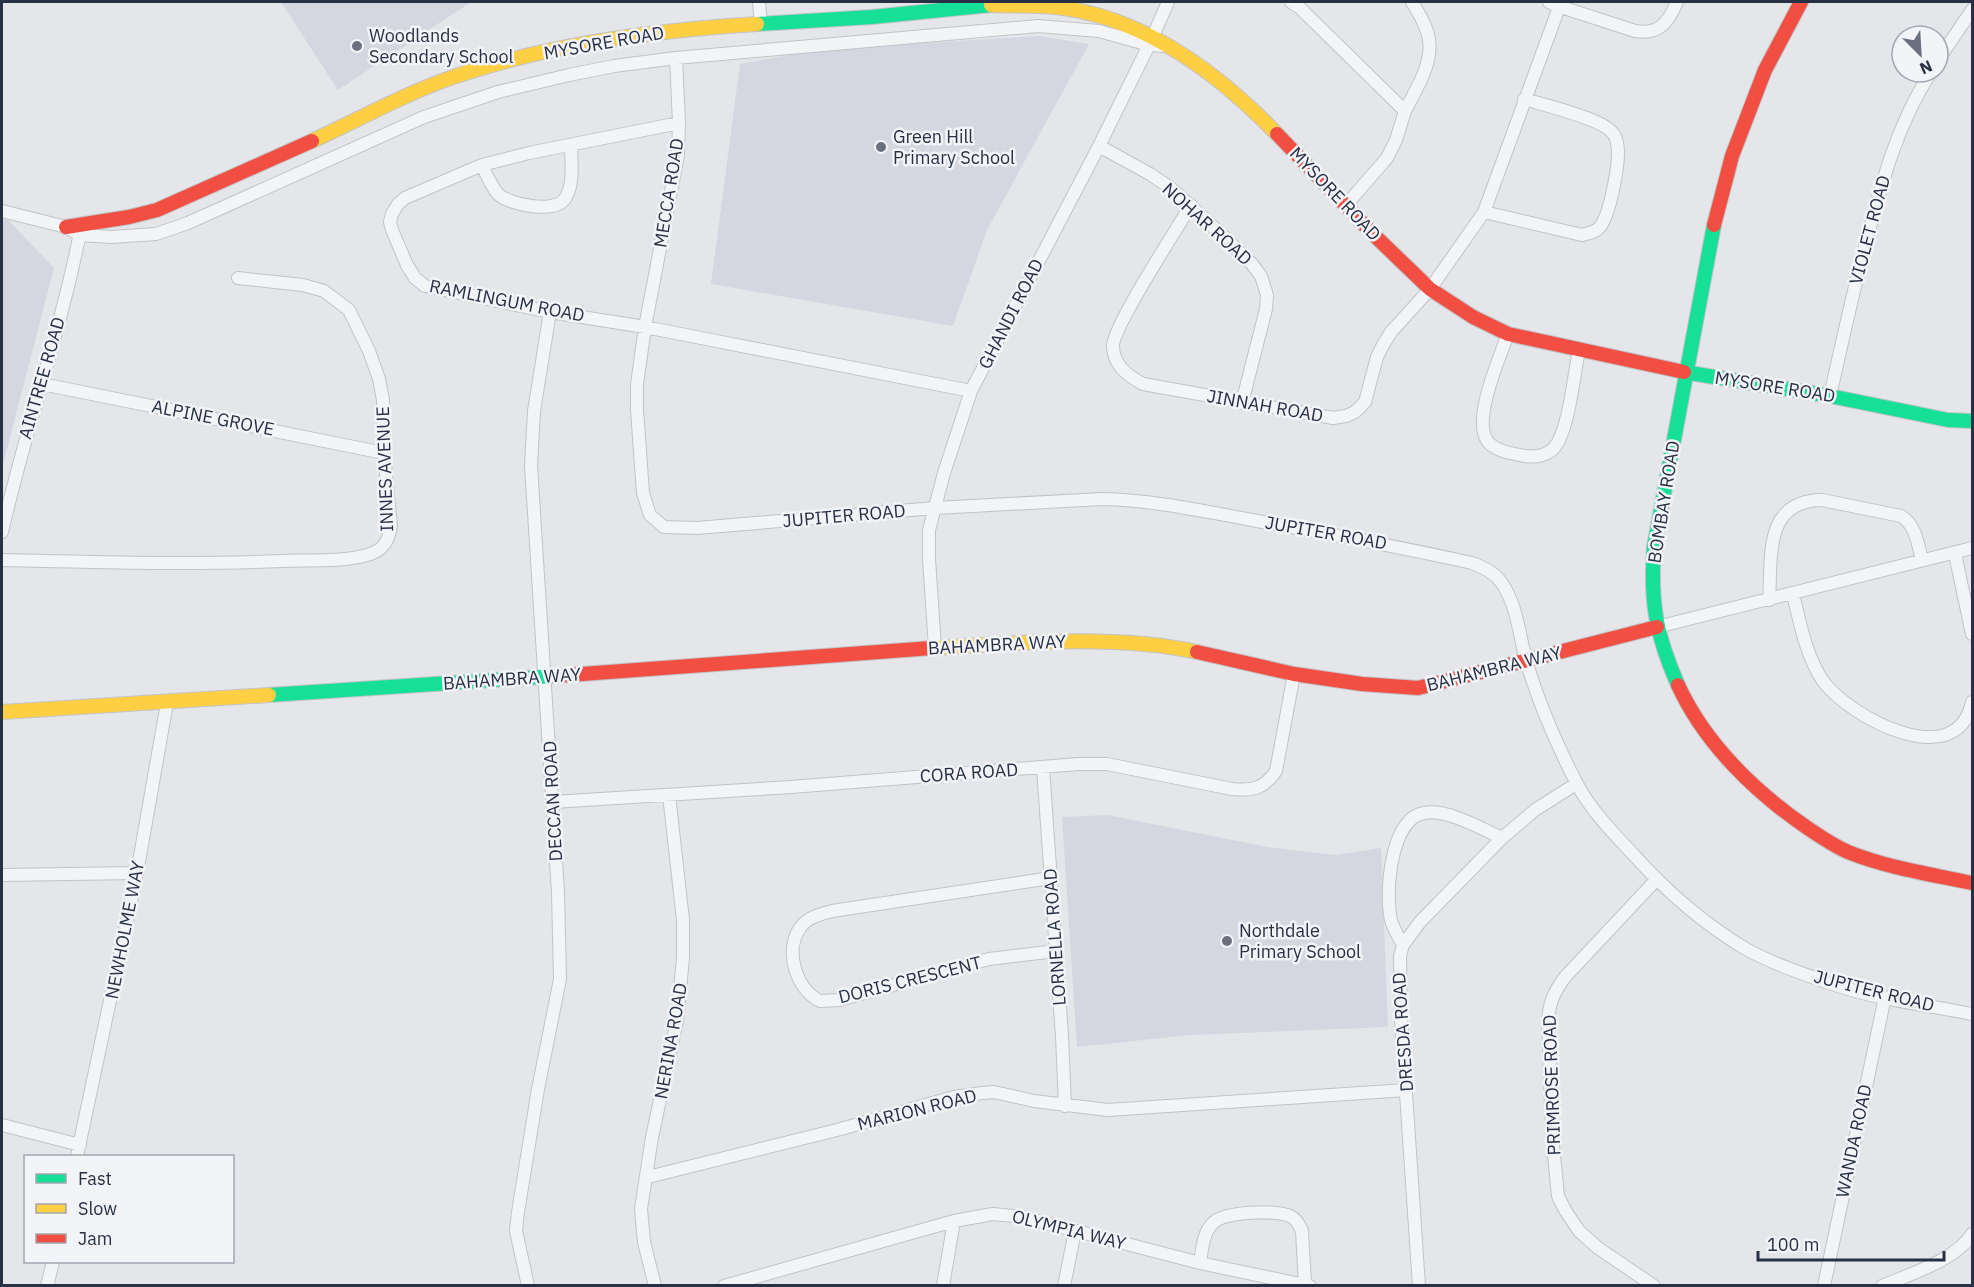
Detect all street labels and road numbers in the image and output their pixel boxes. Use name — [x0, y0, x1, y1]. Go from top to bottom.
street label: MYSORE ROAD — [542, 21, 666, 64]
street label: MECCA ROAD — [649, 137, 689, 249]
street label: MYSORE ROAD — [1285, 142, 1386, 245]
street label: VIOLET ROAD — [1844, 173, 1895, 287]
street label: NOHAR ROAD — [1158, 177, 1257, 270]
street label: GHANDI ROAD — [973, 255, 1048, 373]
street label: RAMLINGUM ROAD — [428, 274, 587, 327]
street label: AINTREE ROAD — [13, 314, 70, 442]
street label: MYSORE ROAD — [1713, 366, 1837, 407]
street label: JINNAH ROAD — [1205, 384, 1325, 427]
street label: ALPINE GROVE — [150, 394, 276, 441]
street label: INNES AVENUE — [371, 406, 398, 532]
street label: BOMBAY ROAD — [1642, 439, 1685, 565]
street label: JUPITER ROAD — [782, 499, 906, 532]
street label: JUPITER ROAD — [1263, 510, 1389, 555]
street label: BAHAMBRA WAY — [927, 629, 1067, 660]
street label: BAHAMBRA WAY — [1424, 641, 1564, 696]
street label: BAHAMBRA WAY — [442, 662, 582, 695]
street label: DECCAN ROAD — [538, 740, 567, 862]
street label: CORA ROAD — [919, 758, 1019, 787]
street label: NEWHOLME WAY — [100, 859, 149, 1001]
street label: LORNELLA ROAD — [1038, 868, 1071, 1006]
street label: DORIS CRESCENT — [836, 951, 984, 1008]
street label: JUPITER ROAD — [1811, 964, 1937, 1017]
street label: DRESDA ROAD — [1387, 972, 1418, 1093]
street label: NERINA ROAD — [649, 981, 692, 1101]
street label: PRIMROSE ROAD — [1538, 1014, 1565, 1156]
street label: WANDA ROAD — [1830, 1082, 1877, 1200]
street label: MARION ROAD — [855, 1084, 979, 1135]
street label: OLYMPIA WAY — [1010, 1204, 1129, 1255]

